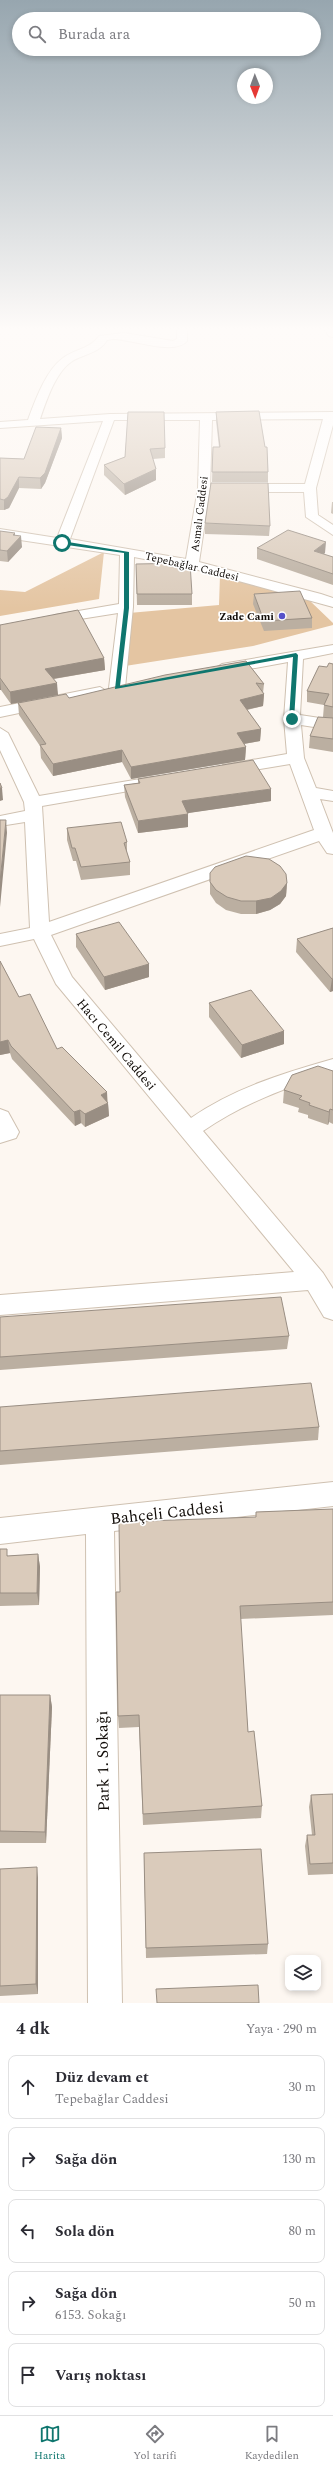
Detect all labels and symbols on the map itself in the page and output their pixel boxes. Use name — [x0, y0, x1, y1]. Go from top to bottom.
north arrow — [237, 68, 273, 104]
street label: Asmalı Caddesi — [186, 475, 213, 553]
route start — [53, 534, 71, 552]
street label: Tepebağlar Caddesi — [143, 547, 241, 586]
place label: Zade Cami — [219, 608, 274, 625]
marker: Zade Cami — [277, 611, 287, 621]
route end — [283, 710, 301, 728]
street label: Hacı Cemil Caddesi — [72, 994, 161, 1095]
street label: Bahçeli Caddesi — [109, 1495, 225, 1531]
street label: Park 1. Sokağı — [90, 1710, 116, 1811]

